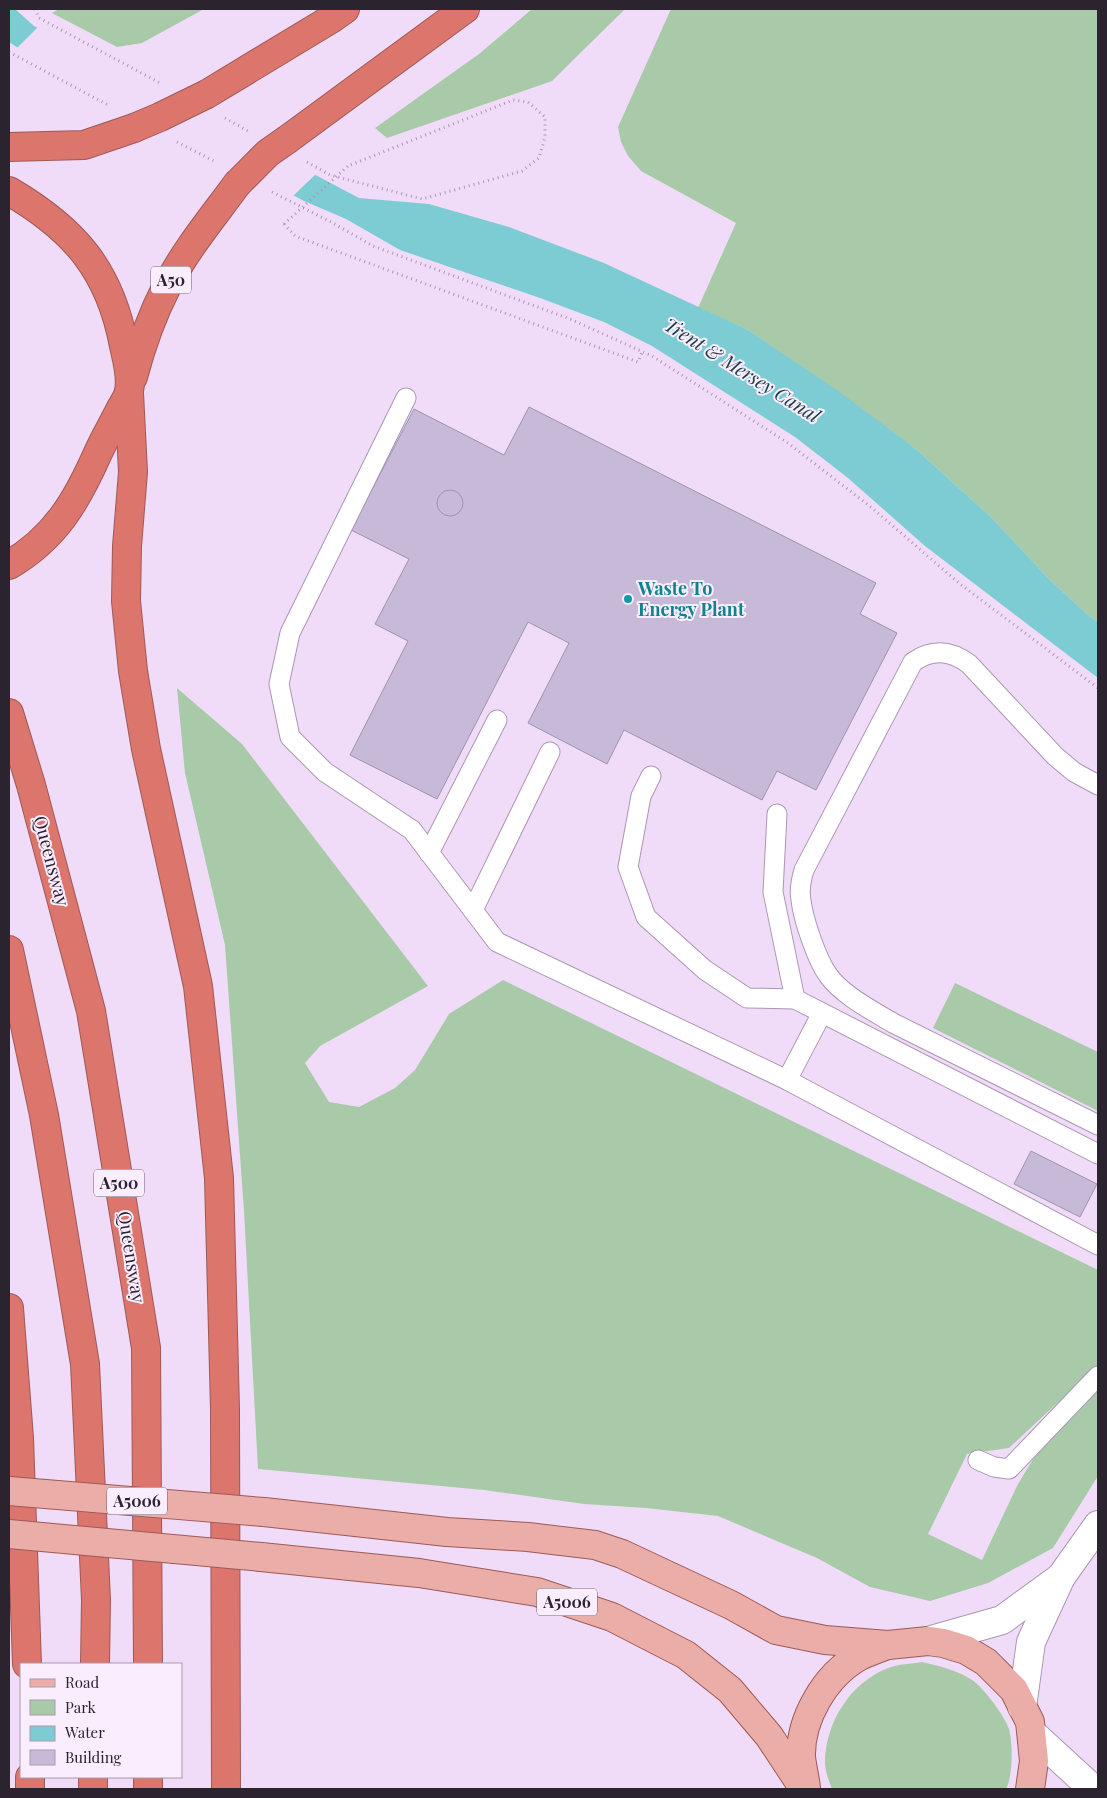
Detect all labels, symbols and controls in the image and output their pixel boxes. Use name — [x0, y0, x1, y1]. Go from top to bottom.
road number: A50 — [151, 266, 191, 294]
water label: Trent & Mersey Canal — [660, 311, 826, 428]
place label: Waste To Energy Plant — [637, 576, 745, 621]
marker: Waste To Energy Plant — [622, 593, 634, 605]
street label: Queensway — [28, 813, 76, 909]
road number: A500 — [94, 1170, 144, 1196]
street label: Queensway — [113, 1209, 151, 1304]
road number: A5006 — [107, 1488, 167, 1514]
road number: A5006 — [537, 1588, 597, 1615]
legend — [20, 1663, 182, 1778]
text: Road — [65, 1672, 99, 1692]
text: Park — [65, 1697, 97, 1717]
text: Water — [64, 1722, 105, 1742]
text: Building — [65, 1747, 122, 1767]

